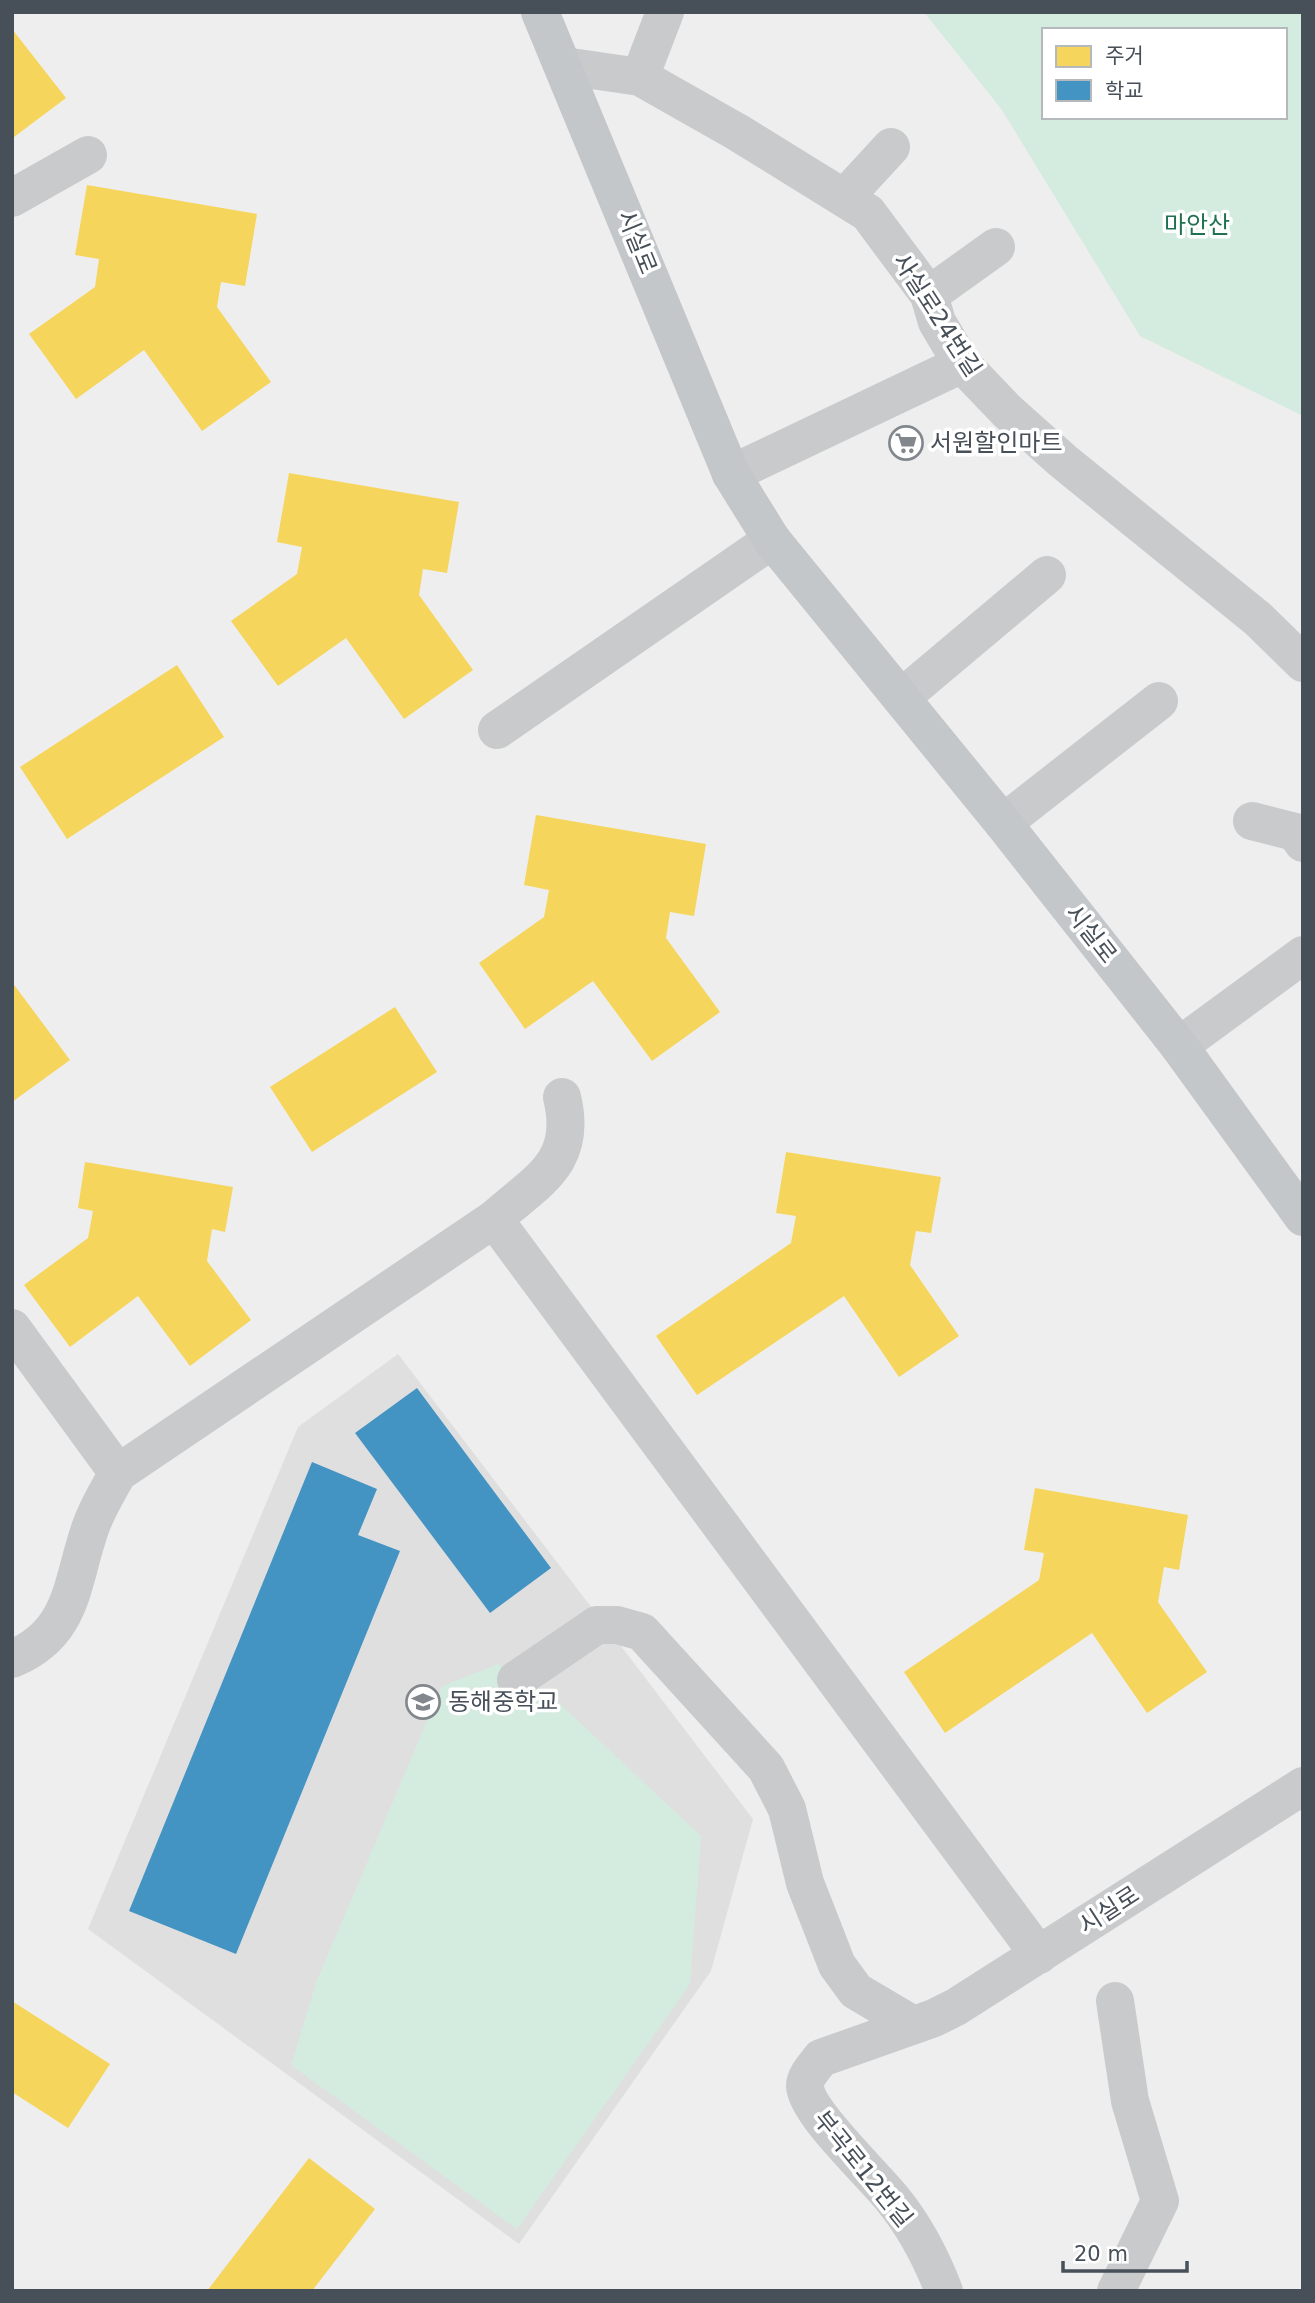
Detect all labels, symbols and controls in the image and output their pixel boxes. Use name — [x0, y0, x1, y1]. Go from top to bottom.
legend — [1042, 28, 1287, 119]
text: 주거 — [1105, 44, 1144, 68]
text: 학교 — [1105, 79, 1144, 103]
street label: 시실로 — [612, 206, 662, 278]
park label: 마안산 — [1164, 211, 1230, 239]
street label: 사실로24번길 — [887, 248, 987, 382]
supermarket icon: 서원할인마트 — [887, 424, 925, 462]
place label: 서원할인마트 — [930, 429, 1062, 457]
street label: 시실로 — [1060, 899, 1122, 969]
school or university icon: 동해중학교 — [404, 1683, 442, 1721]
place label: 동해중학교 — [448, 1688, 558, 1716]
street label: 시실로 — [1074, 1880, 1144, 1940]
street label: 부곡로12번길 — [808, 2105, 918, 2233]
scale bar — [1063, 2230, 1187, 2274]
text: 20 m — [1074, 2242, 1128, 2266]

